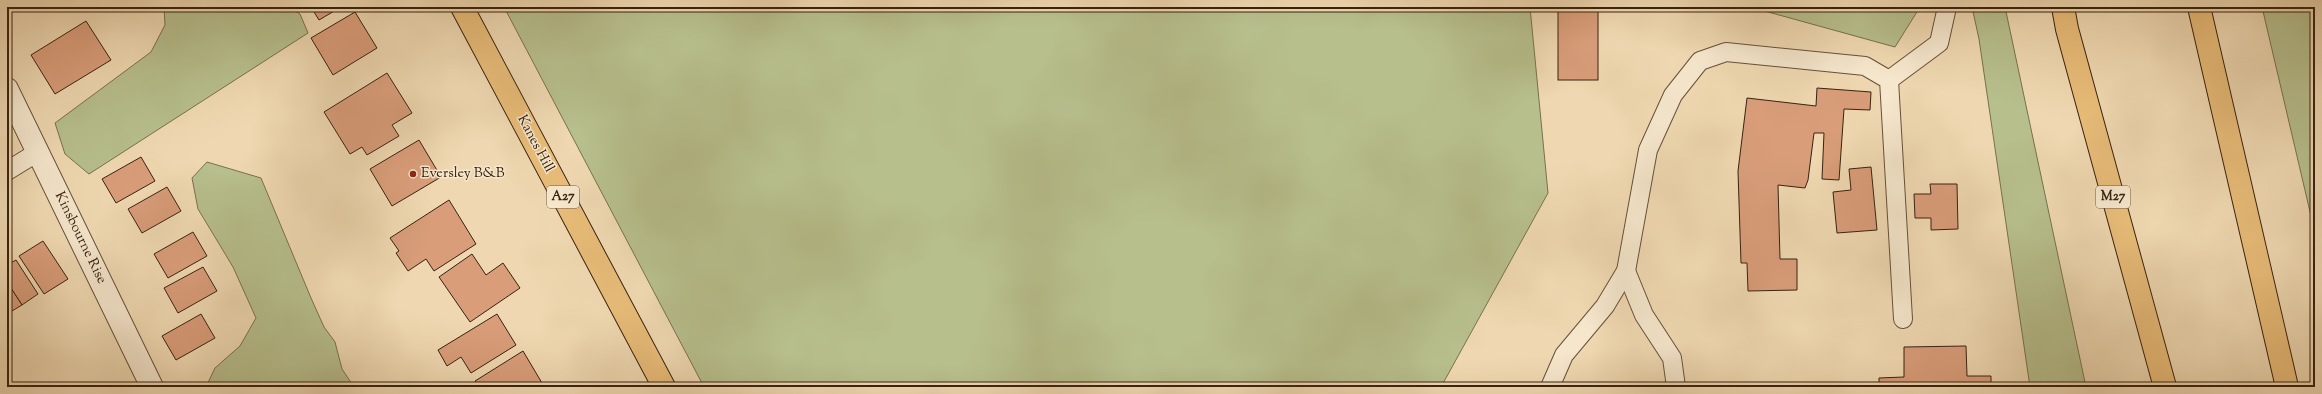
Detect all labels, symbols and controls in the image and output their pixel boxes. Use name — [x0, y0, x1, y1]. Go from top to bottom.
street label: Kanes Hill — [511, 112, 559, 176]
place label: Eversley B&B — [421, 164, 505, 184]
marker: Eversley B&B — [408, 169, 418, 179]
road number: A27 — [547, 186, 579, 208]
road number: M27 — [2096, 186, 2130, 208]
street label: Kinsbourne Rise — [49, 189, 111, 287]

